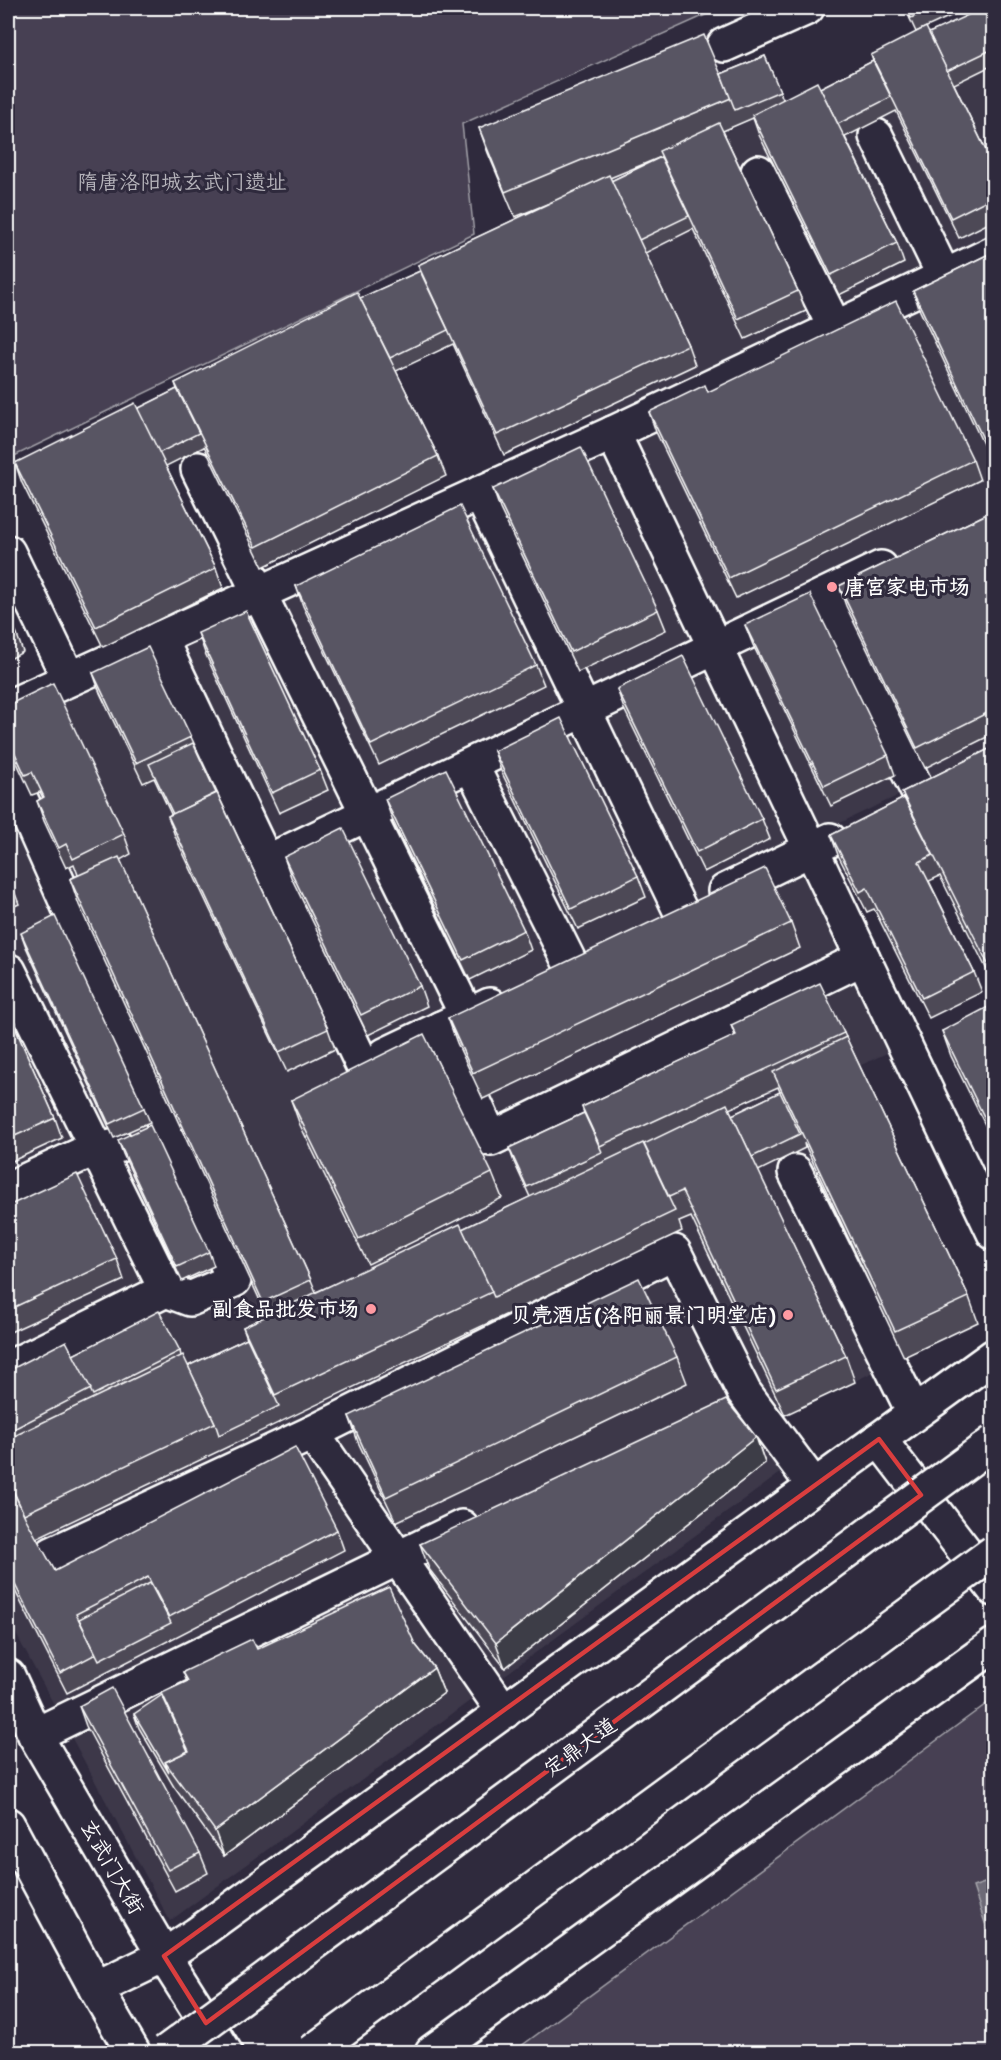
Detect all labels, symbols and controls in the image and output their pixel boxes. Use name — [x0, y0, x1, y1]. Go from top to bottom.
park label: 隋唐洛阳城玄武门遗址 — [77, 169, 287, 194]
place label: 唐宫家电市场 — [844, 574, 970, 599]
marker: 唐宫家电市场 — [825, 580, 839, 594]
place label: 副食品批发市场 — [212, 1296, 359, 1321]
marker: 副食品批发市场 — [364, 1302, 378, 1316]
place label: 贝壳酒店(洛阳丽景门明堂店) — [510, 1302, 776, 1328]
marker: 贝壳酒店(洛阳丽景门明堂店) — [781, 1308, 795, 1322]
street label: 定鼎大道 — [538, 1712, 621, 1781]
street label: 玄武门大街 — [75, 1815, 150, 1918]

